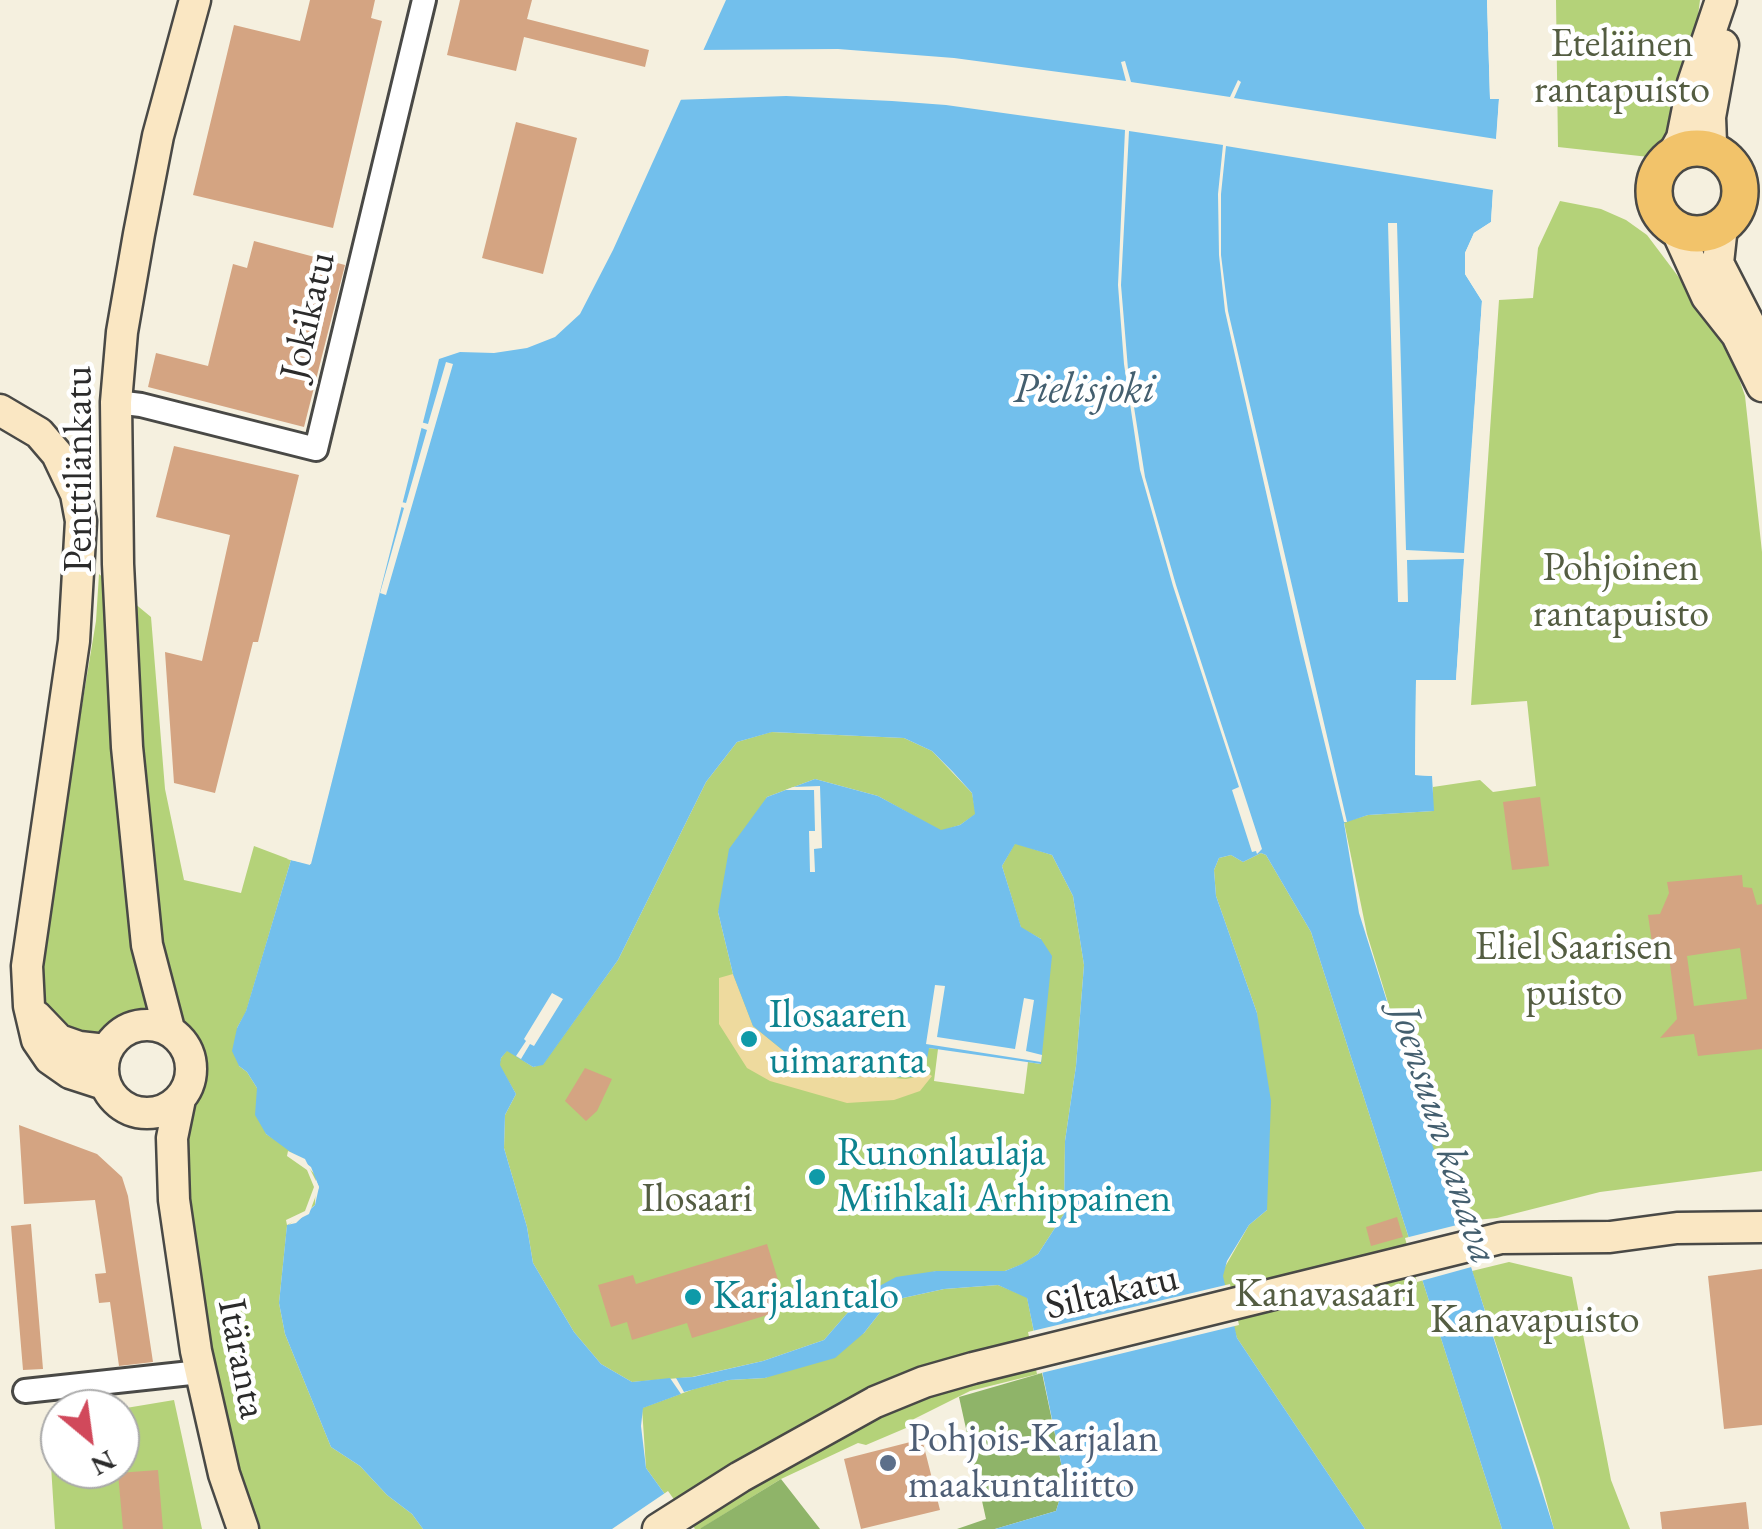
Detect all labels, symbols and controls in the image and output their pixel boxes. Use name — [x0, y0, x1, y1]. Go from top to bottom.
park label: Eteläinen rantapuisto — [1534, 21, 1710, 115]
street label: Jokikatu — [271, 247, 347, 385]
street label: Penttilänkatu — [56, 366, 104, 572]
water label: Pielisjoki — [1013, 366, 1155, 416]
park label: Pohjoinen rantapuisto — [1533, 545, 1709, 639]
park label: Eliel Saarisen puisto — [1475, 924, 1673, 1018]
place label: Ilosaaren uimaranta — [769, 992, 926, 1086]
water label: Joensuun kanava — [1378, 1000, 1508, 1270]
marker: Ilosaaren uimaranta — [738, 1028, 760, 1050]
place label: Runonlaulaja Miihkali Arhippainen — [837, 1130, 1171, 1224]
marker: Runonlaulaja Miihkali Arhippainen — [806, 1166, 828, 1188]
park label: Ilosaari — [642, 1176, 752, 1224]
street label: Siltakatu — [1041, 1254, 1183, 1332]
park label: Kanavasaari — [1235, 1271, 1415, 1319]
place label: Karjalantalo — [713, 1273, 899, 1321]
marker: Karjalantalo — [682, 1286, 704, 1308]
street label: Itäranta — [206, 1295, 276, 1423]
park label: Kanavapuisto — [1430, 1297, 1640, 1345]
north arrow — [40, 1389, 140, 1489]
place label: Pohjois-Karjalan maakuntaliitto — [908, 1416, 1159, 1510]
text: N — [85, 1442, 122, 1485]
marker: Pohjois-Karjalan maakuntaliitto — [877, 1452, 899, 1474]

